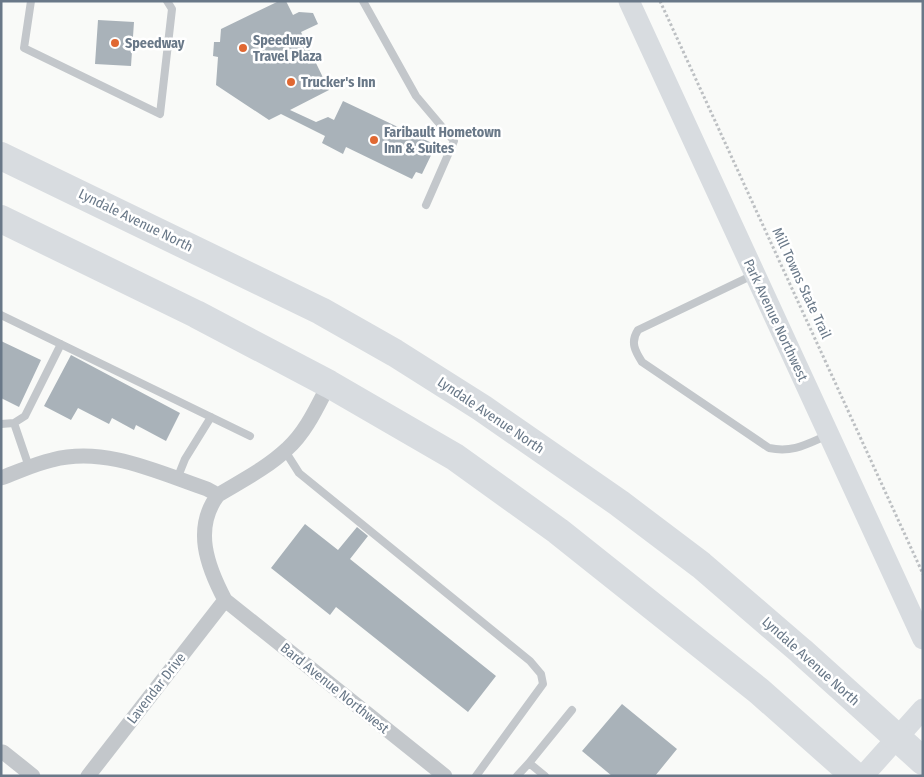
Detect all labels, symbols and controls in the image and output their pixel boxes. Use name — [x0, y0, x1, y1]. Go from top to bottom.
place label: Speedway Travel Plaza — [253, 32, 322, 65]
place label: Speedway — [125, 35, 185, 52]
marker: Speedway — [109, 37, 121, 49]
marker: Speedway Travel Plaza — [237, 42, 249, 54]
place label: Trucker's Inn — [301, 74, 376, 91]
marker: Trucker's Inn — [285, 76, 297, 88]
place label: Faribault Hometown Inn & Suites — [384, 124, 501, 157]
marker: Faribault Hometown Inn & Suites — [368, 134, 380, 146]
street label: Lyndale Avenue North — [76, 185, 196, 255]
street label: Mill Towns State Trail — [768, 225, 835, 342]
street label: Park Avenue Northwest — [740, 256, 811, 384]
street label: Lyndale Avenue North — [434, 373, 547, 457]
street label: Lyndale Avenue North — [759, 613, 863, 710]
street label: Bard Avenue Northwest — [277, 639, 393, 738]
street label: Lavendar Drive — [123, 649, 189, 727]

